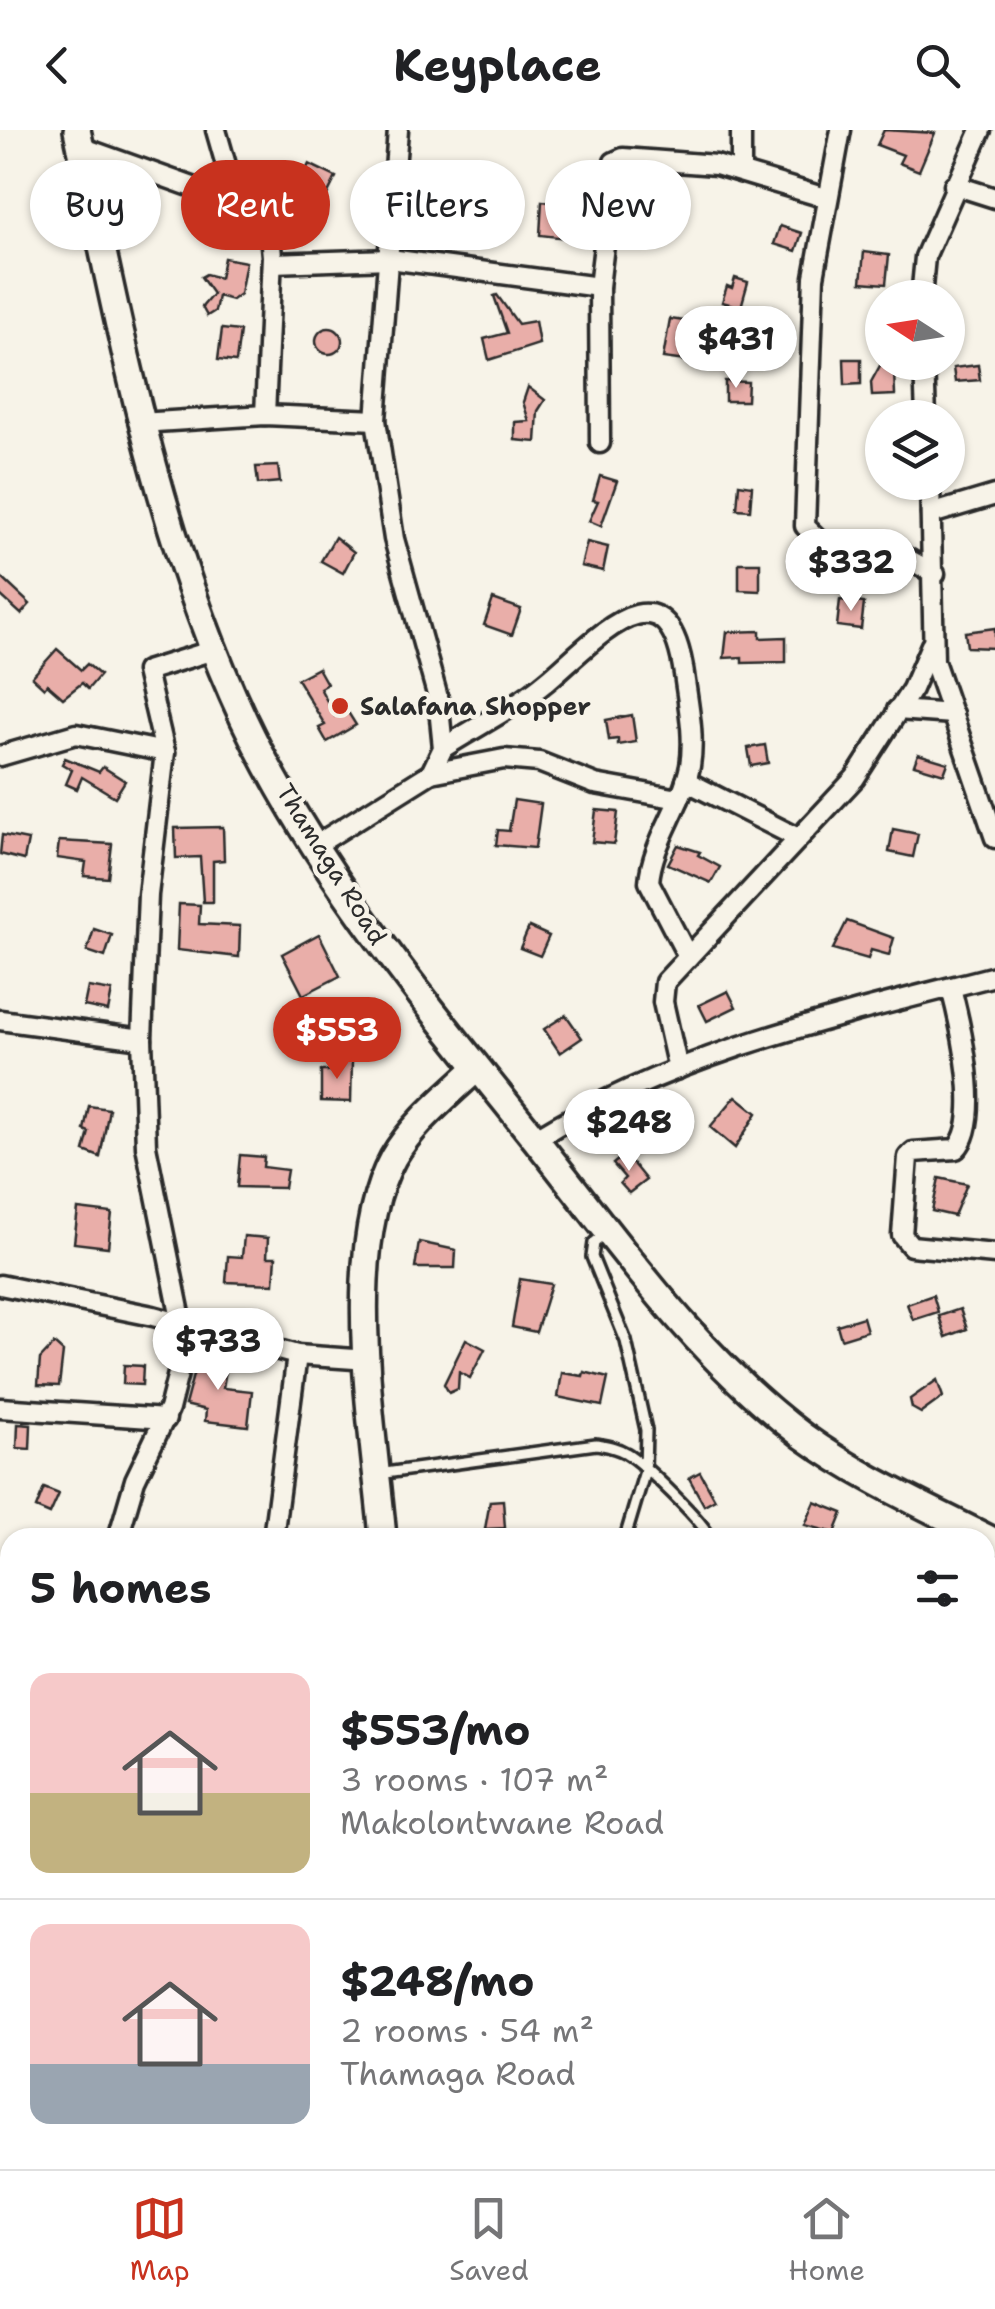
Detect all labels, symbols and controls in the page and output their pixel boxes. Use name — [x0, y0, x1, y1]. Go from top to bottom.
text: Keyplace — [393, 35, 602, 95]
icon: back — [30, 38, 85, 93]
icon: search — [910, 38, 965, 93]
chip: Buy — [30, 160, 161, 250]
chip: Rent — [181, 160, 330, 250]
chip: Filters — [350, 160, 525, 250]
chip: New — [545, 160, 691, 250]
north arrow — [865, 280, 965, 380]
map controls — [865, 280, 965, 500]
pin: $431 — [677, 306, 795, 391]
text: $431 — [697, 317, 775, 360]
button: layers — [865, 400, 965, 500]
pin: $332 — [792, 529, 910, 614]
text: $332 — [807, 540, 895, 583]
place label: Salafana Shopper — [360, 689, 591, 723]
marker: Salafana Shopper — [329, 695, 351, 717]
street label: Thamaga Road — [269, 777, 395, 951]
pin: $553 — [278, 997, 396, 1082]
text: $553 — [295, 1008, 379, 1051]
pin: $248 — [570, 1089, 688, 1174]
text: $248 — [586, 1100, 672, 1143]
pin: $733 — [159, 1308, 277, 1393]
text: $733 — [175, 1319, 261, 1362]
text: 5 homes — [30, 1560, 211, 1616]
icon: filters — [910, 1561, 965, 1616]
text: $553/mo — [340, 1702, 531, 1758]
icon: home — [110, 1713, 230, 1833]
text: 3 rooms · 107 m² — [340, 1758, 608, 1801]
text: Makolontwane Road — [340, 1801, 664, 1844]
text: $248/mo — [340, 1953, 535, 2009]
icon: home — [110, 1964, 230, 2084]
text: 2 rooms · 54 m² — [340, 2009, 594, 2052]
text: Thamaga Road — [340, 2052, 576, 2095]
tab: Map — [130, 2191, 190, 2289]
tab: Saved — [449, 2191, 529, 2289]
tab: Home — [788, 2191, 865, 2289]

